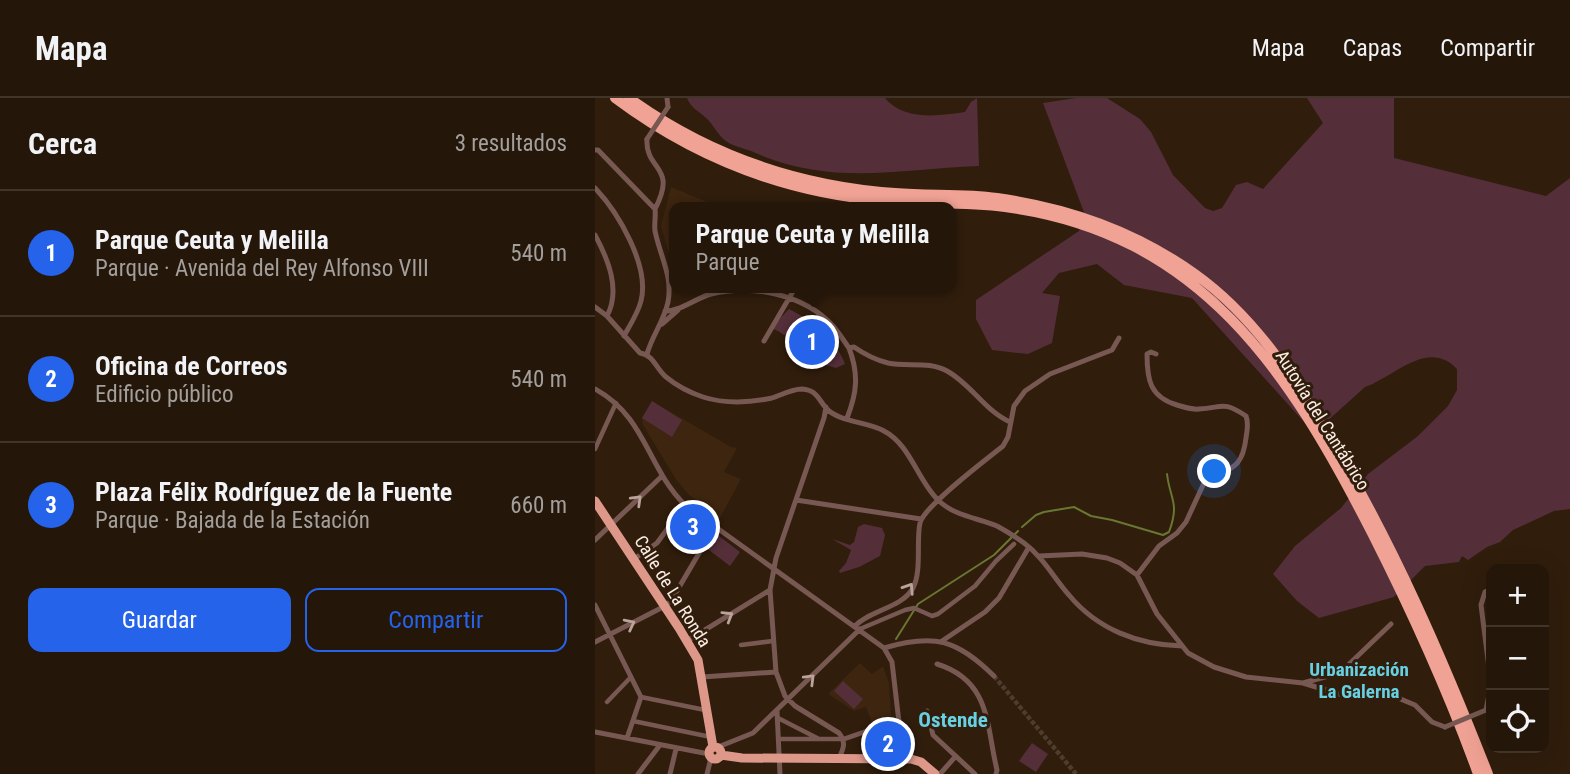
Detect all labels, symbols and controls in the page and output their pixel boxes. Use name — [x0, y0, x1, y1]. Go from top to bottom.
text: Mapa — [35, 29, 107, 68]
text: Mapa — [1252, 34, 1305, 62]
text: Capas — [1343, 34, 1402, 62]
text: Compartir — [1440, 34, 1535, 62]
text: Cerca — [28, 126, 97, 161]
text: 3 resultados — [455, 130, 567, 157]
popup — [669, 202, 956, 293]
text: Parque Ceuta y Melilla — [696, 219, 929, 249]
text: Parque Ceuta y Melilla — [95, 225, 329, 255]
text: 1 — [45, 240, 57, 267]
text: 540 m — [510, 240, 567, 267]
text: Parque — [696, 249, 759, 276]
text: Parque · Avenida del Rey Alfonso VIII — [95, 255, 429, 282]
pin: 1 — [789, 316, 835, 368]
street label: Autovía del Cantábrico — [1272, 346, 1374, 494]
text: Oficina de Correos — [95, 351, 288, 381]
text: 2 — [45, 366, 57, 393]
text: 540 m — [510, 366, 567, 393]
text: Edificio público — [95, 381, 233, 408]
your location — [1197, 454, 1231, 488]
text: Plaza Félix Rodríguez de la Fuente — [95, 477, 452, 507]
text: 3 — [45, 492, 57, 519]
text: 660 m — [510, 492, 567, 519]
one-way arrow — [629, 496, 642, 509]
pin: 3 — [670, 501, 716, 553]
text: Parque · Bajada de la Estación — [95, 507, 370, 534]
street label: Calle de La Ronda — [630, 531, 716, 651]
map controls — [1486, 564, 1549, 753]
button: + — [1486, 564, 1549, 627]
one-way arrow — [901, 583, 914, 596]
button: Guardar — [28, 588, 291, 652]
button: Compartir — [305, 588, 567, 652]
one-way arrow — [721, 611, 734, 624]
one-way arrow — [623, 619, 635, 633]
button: − — [1486, 627, 1549, 690]
district label: Urbanización La Galerna — [1309, 658, 1409, 703]
one-way arrow — [802, 674, 815, 687]
button: locate — [1486, 690, 1549, 753]
district label: Ostende — [918, 708, 988, 732]
pin: 2 — [865, 718, 911, 770]

